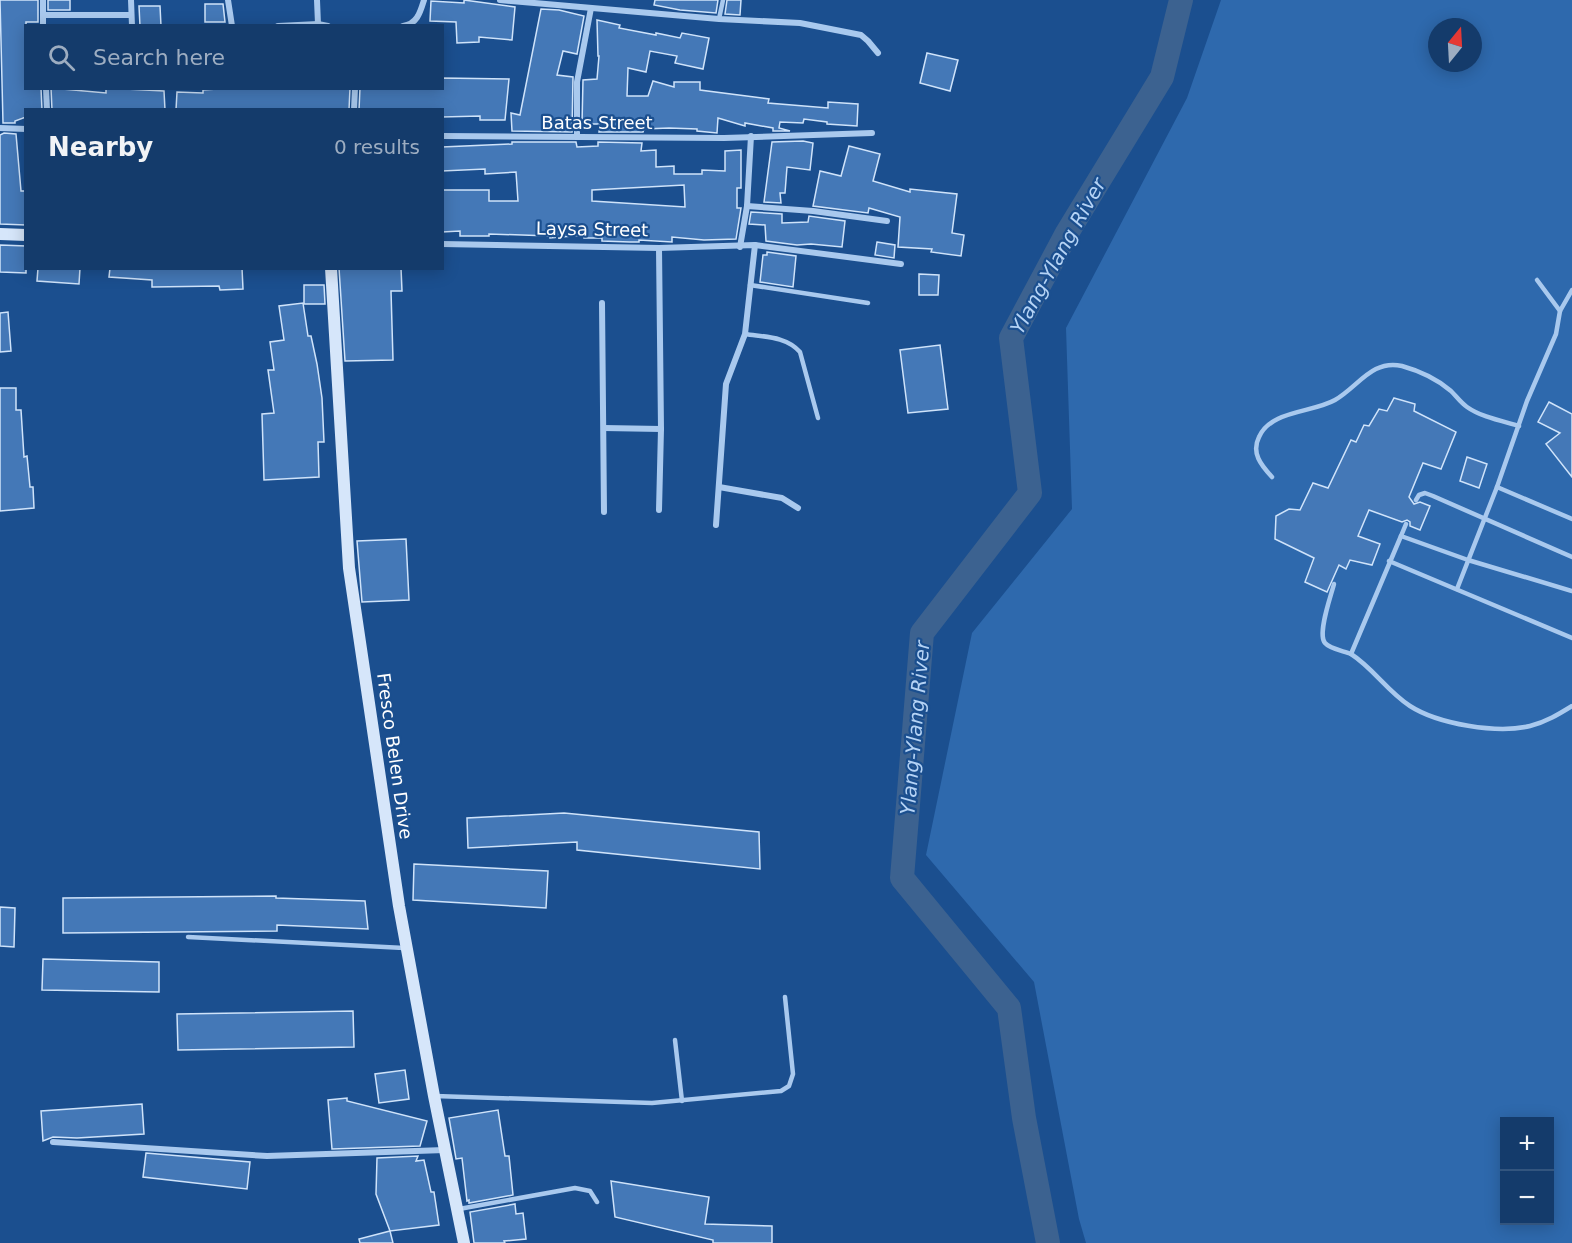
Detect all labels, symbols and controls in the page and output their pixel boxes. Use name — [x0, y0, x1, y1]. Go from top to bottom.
north arrow — [1428, 18, 1482, 72]
search box — [24, 24, 444, 90]
icon: search — [45, 41, 78, 74]
text: Search here — [93, 45, 225, 70]
street label: Batas Street — [541, 112, 653, 133]
text: Nearby — [48, 132, 153, 162]
text: 0 results — [334, 135, 420, 159]
water label: Ylang-Ylang River — [1005, 172, 1112, 338]
street label: Laysa Street — [536, 218, 648, 240]
water label: Ylang-Ylang River — [895, 638, 935, 816]
street label: Fresco Belen Drive — [373, 671, 417, 841]
map controls — [1500, 1117, 1554, 1225]
button: + — [1500, 1117, 1554, 1171]
button: − — [1500, 1171, 1554, 1225]

